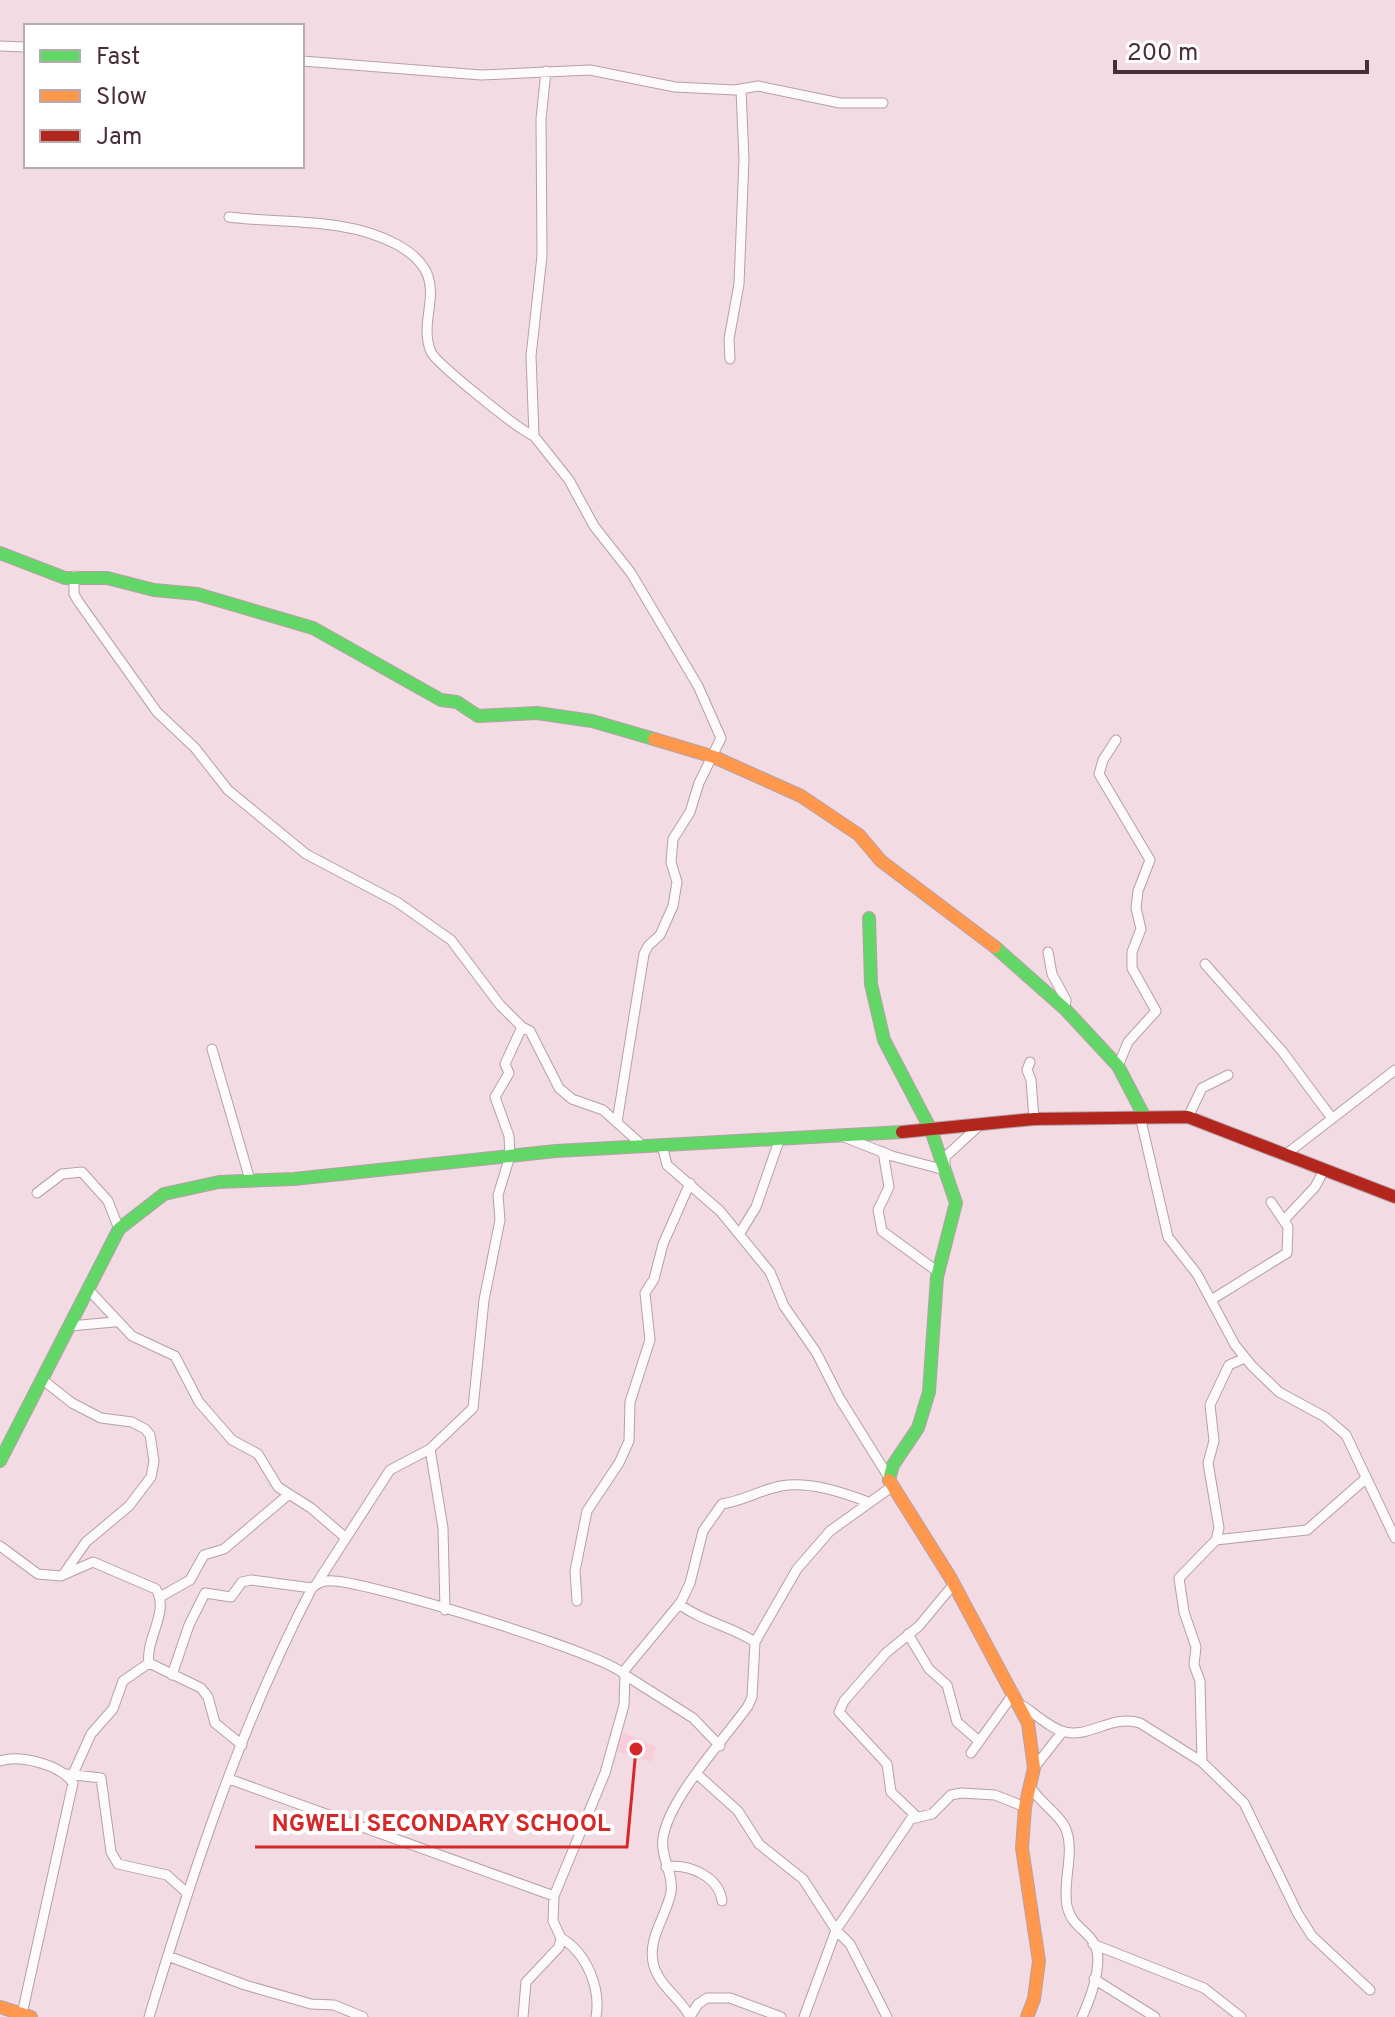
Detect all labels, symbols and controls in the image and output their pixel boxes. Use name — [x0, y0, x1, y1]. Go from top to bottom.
legend — [24, 24, 304, 168]
scale bar — [1115, 24, 1367, 74]
text: 200 m — [1127, 39, 1198, 69]
text: Fast — [96, 43, 140, 73]
text: Slow — [96, 83, 147, 113]
text: Jam — [96, 123, 142, 153]
callout: NGWELI SECONDARY SCHOOL — [255, 1799, 627, 1847]
text: NGWELI SECONDARY SCHOOL — [271, 1810, 611, 1840]

